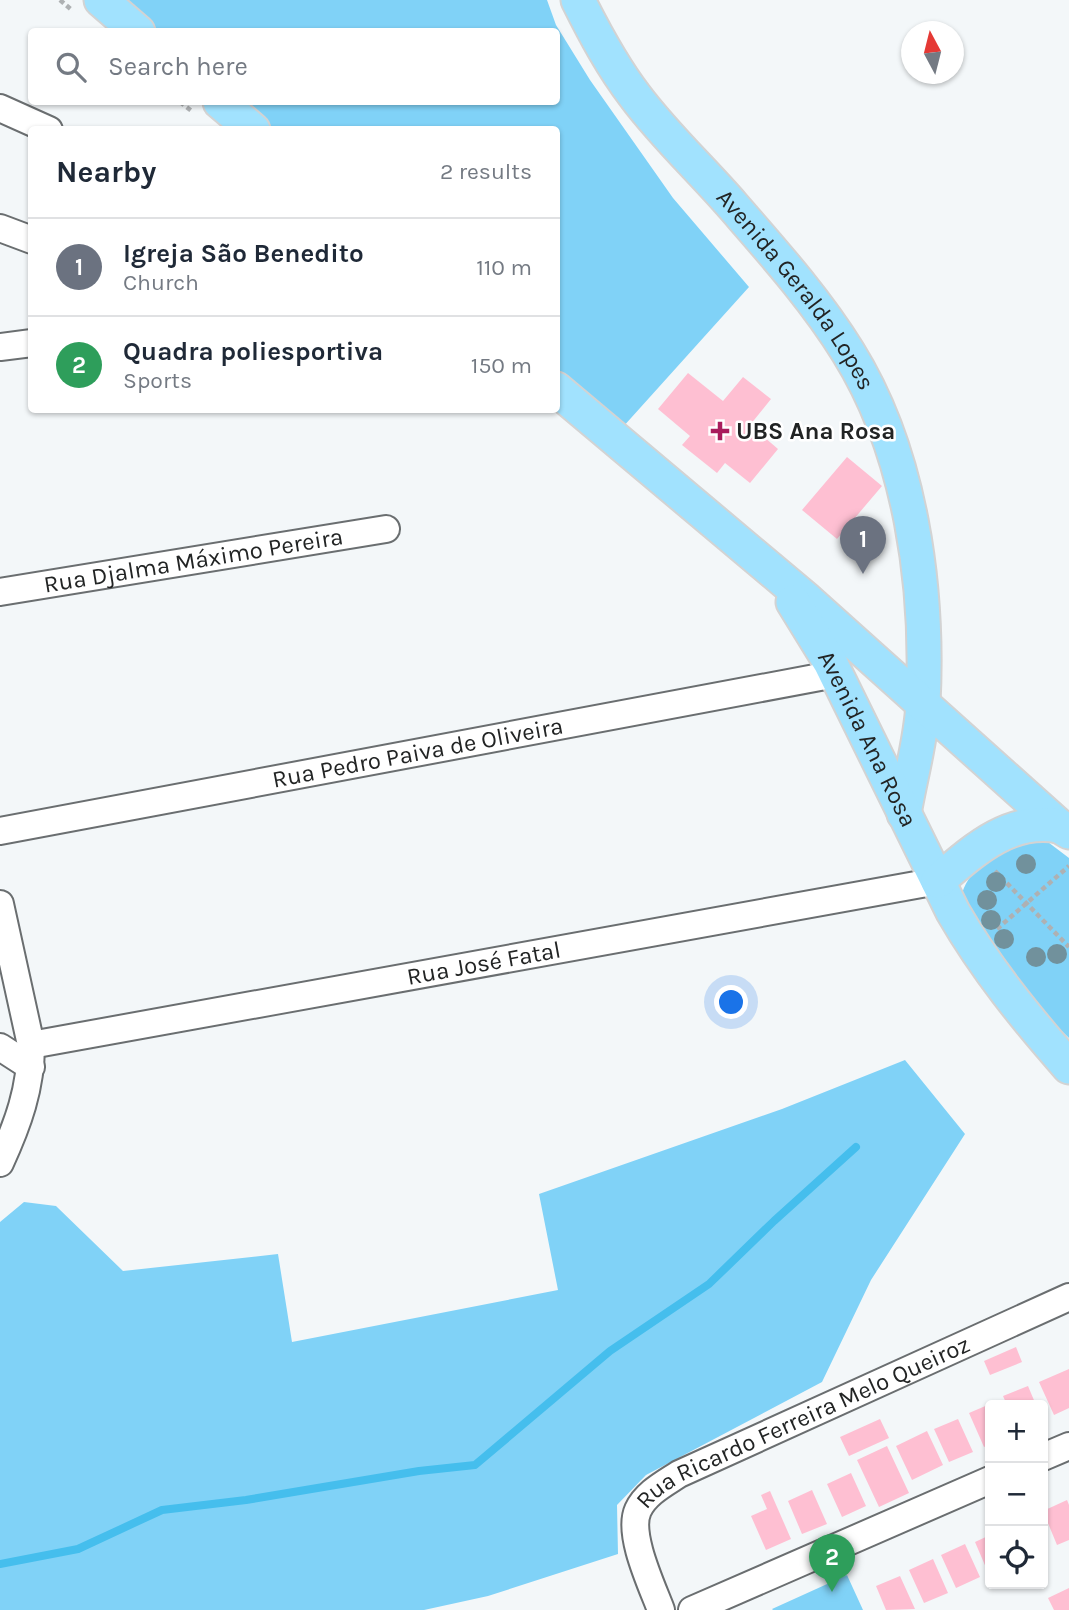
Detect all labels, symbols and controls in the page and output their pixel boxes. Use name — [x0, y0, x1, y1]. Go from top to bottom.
north arrow — [901, 21, 964, 84]
search box — [28, 28, 560, 105]
icon: search — [52, 48, 90, 86]
text: Search here — [108, 51, 248, 82]
text: Nearby — [56, 154, 156, 190]
text: 2 results — [440, 158, 532, 185]
street label: Avenida Geralda Lopes — [711, 183, 881, 395]
text: Igreja São Benedito — [123, 238, 364, 269]
text: 1 — [75, 254, 83, 281]
text: 110 m — [476, 254, 532, 281]
text: Church — [123, 269, 199, 296]
text: Quadra poliesportiva — [123, 336, 383, 367]
text: 2 — [72, 352, 86, 379]
text: 150 m — [471, 352, 532, 379]
text: Sports — [123, 367, 192, 394]
place label: UBS Ana Rosa — [736, 417, 895, 445]
marker: UBS Ana Rosa — [710, 421, 730, 441]
pin: 1 — [840, 516, 886, 574]
street label: Rua Djalma Máximo Pereira — [42, 522, 345, 599]
street label: Avenida Ana Rosa — [812, 645, 923, 832]
street label: Rua Pedro Paiva de Oliveira — [270, 712, 565, 794]
street label: Rua José Fatal — [404, 936, 563, 991]
your location — [714, 985, 748, 1019]
street label: Rua Ricardo Ferreira Melo Queiroz — [630, 1330, 974, 1514]
map controls — [985, 1400, 1048, 1589]
button: + — [985, 1400, 1048, 1463]
button: − — [985, 1463, 1048, 1526]
button: locate — [985, 1526, 1048, 1589]
pin: 2 — [809, 1534, 855, 1592]

